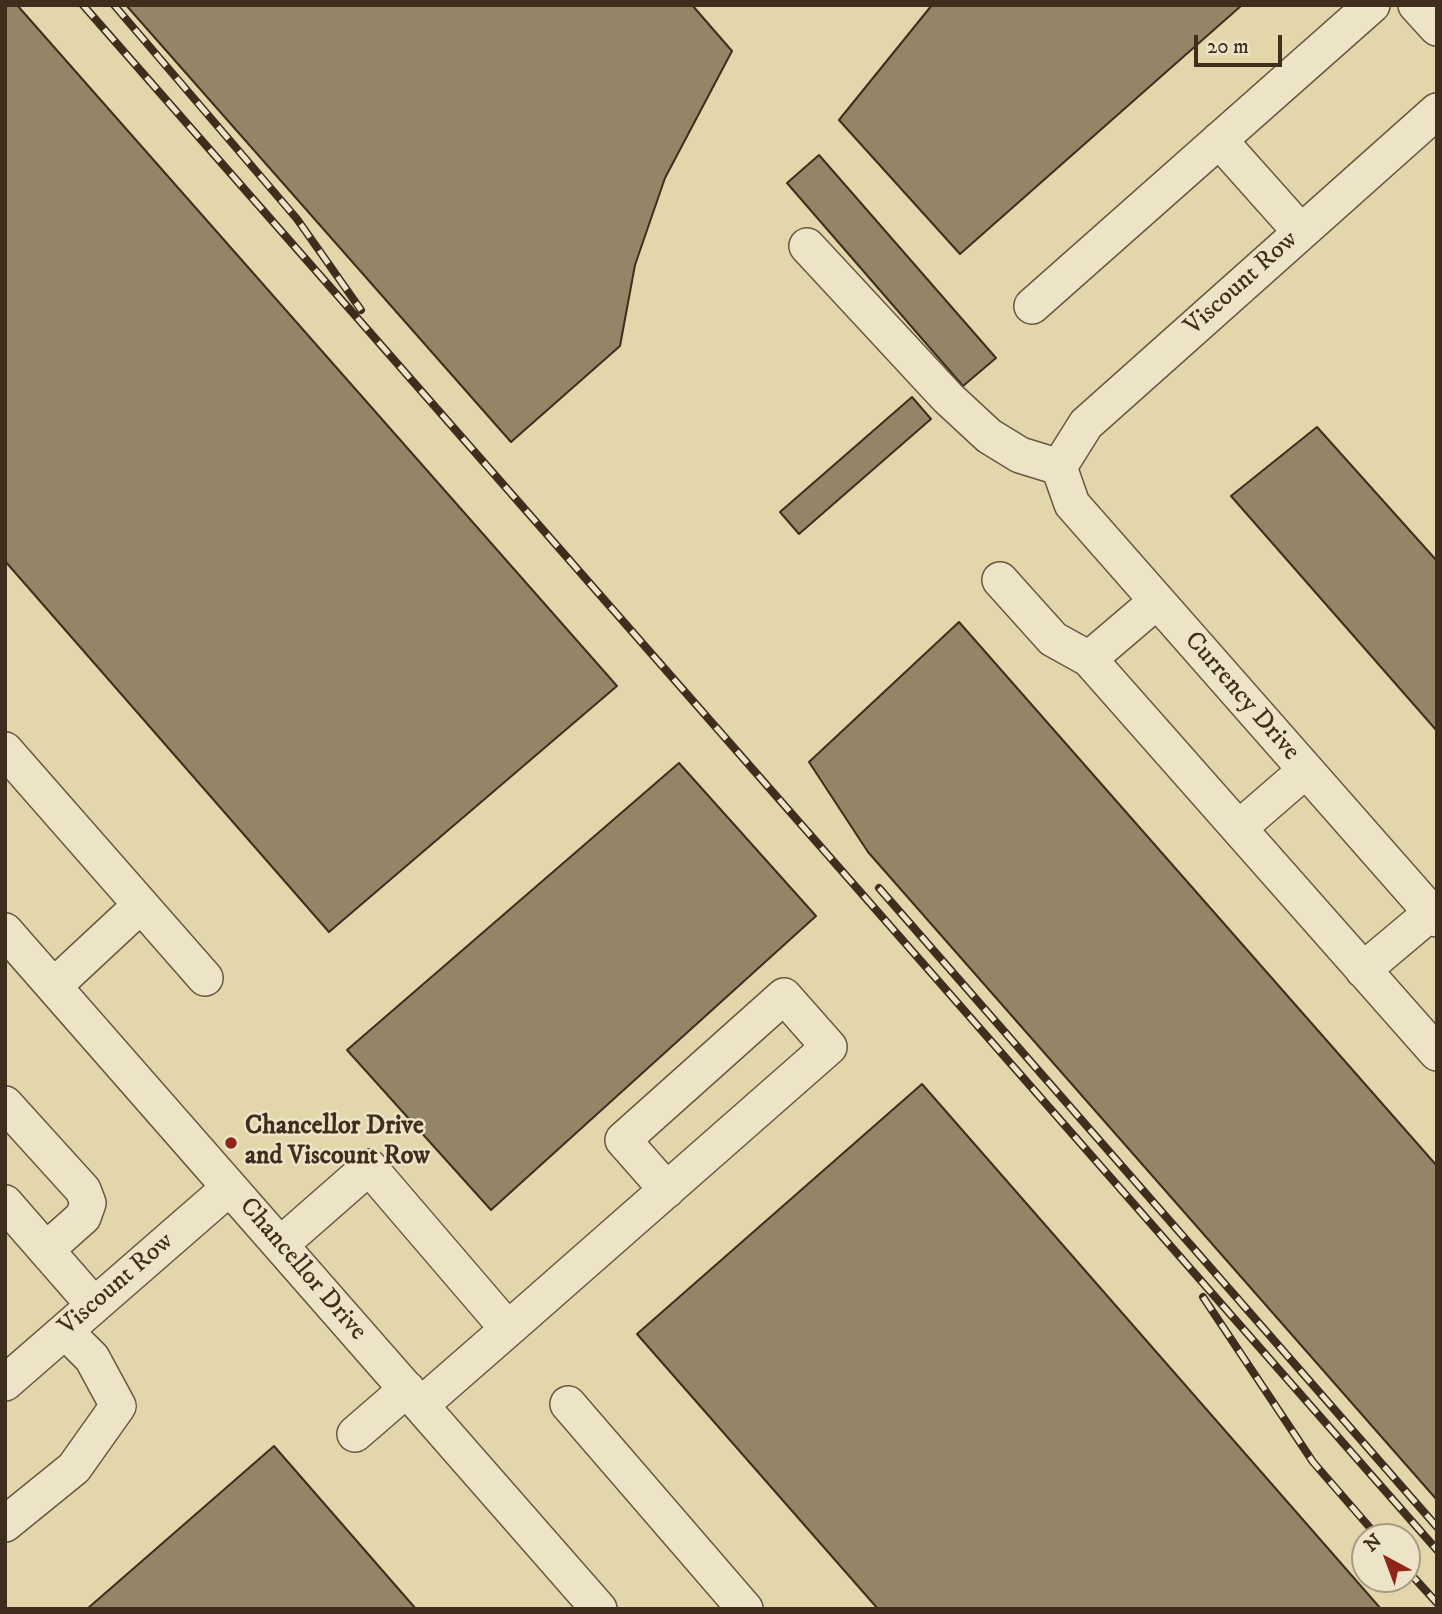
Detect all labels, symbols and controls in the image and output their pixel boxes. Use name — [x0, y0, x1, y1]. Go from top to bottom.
scale bar — [1197, 21, 1284, 65]
text: 20 m — [1207, 34, 1249, 60]
street label: Viscount Row — [1179, 225, 1305, 343]
street label: Currency Drive — [1177, 626, 1305, 768]
place label: Chancellor Drive and Viscount Row — [245, 1112, 430, 1174]
marker: Chancellor Drive and Viscount Row — [223, 1135, 239, 1151]
street label: Chancellor Drive — [232, 1192, 372, 1348]
street label: Viscount Row — [53, 1227, 181, 1343]
north arrow — [1351, 1523, 1421, 1593]
text: N — [1360, 1529, 1387, 1557]

